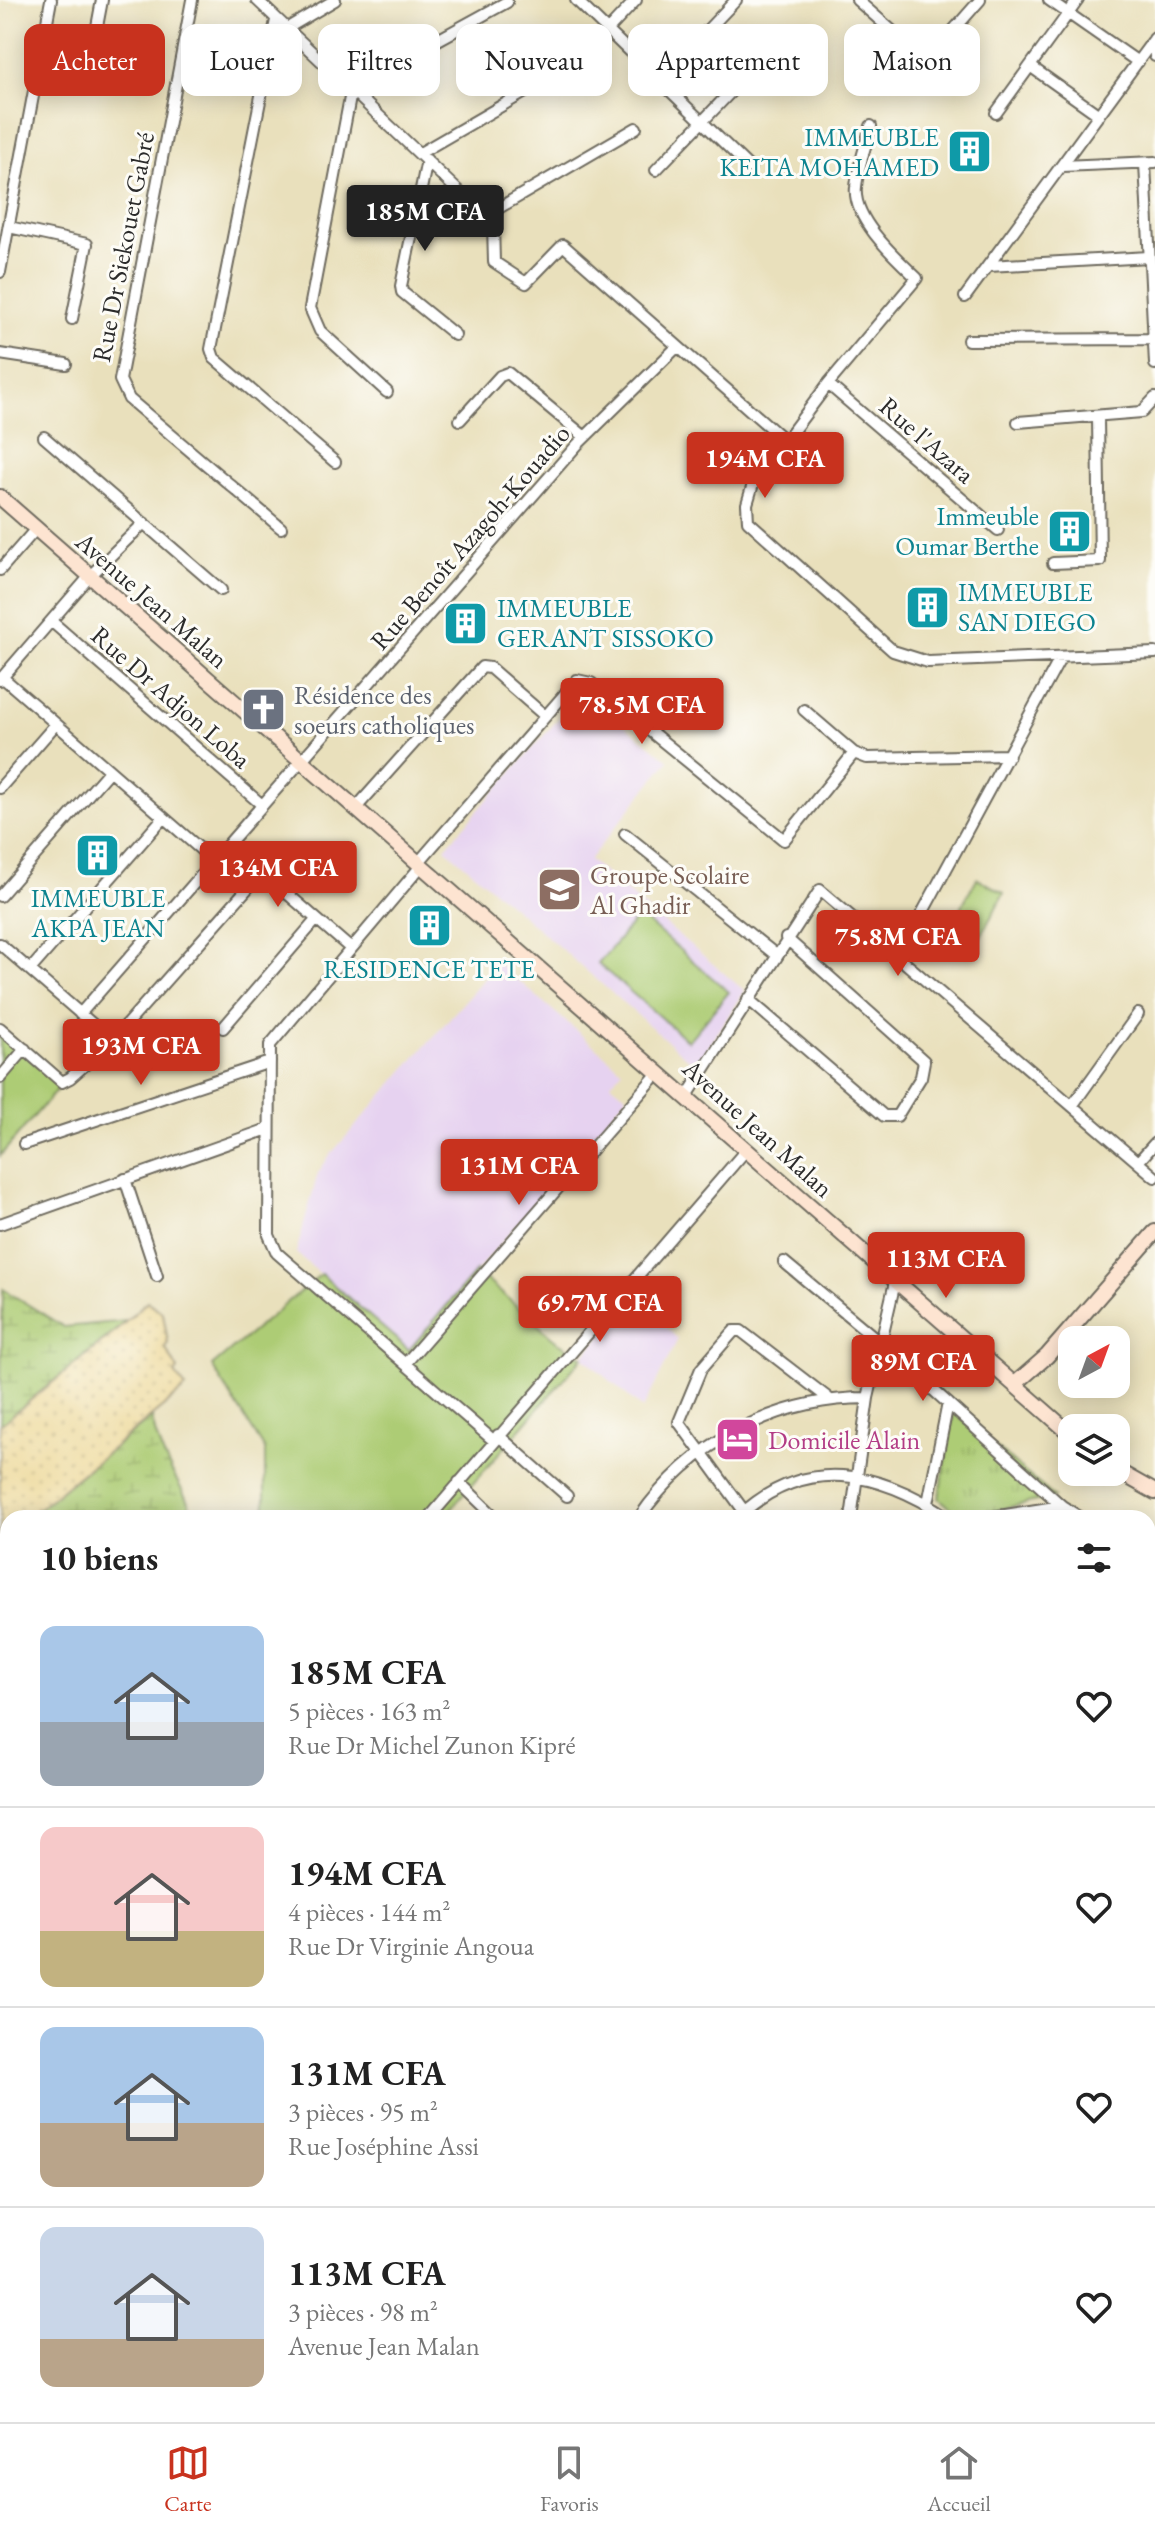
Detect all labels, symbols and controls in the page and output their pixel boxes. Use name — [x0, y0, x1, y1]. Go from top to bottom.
chip: Acheter — [24, 24, 165, 96]
chip: Louer — [181, 24, 302, 96]
chip: Filtres — [318, 24, 440, 96]
chip: Nouveau — [456, 24, 612, 96]
chip: Appartement — [628, 24, 828, 96]
chip: Maison — [844, 24, 980, 96]
place label: IMMEUBLE KEITA MOHAMED — [719, 120, 939, 184]
building icon: IMMEUBLE KEITA MOHAMED — [946, 128, 994, 176]
street label: Rue Dr Siekouet Gabré — [84, 129, 162, 365]
pin: 185M CFA — [342, 185, 508, 253]
text: 185M CFA — [365, 194, 485, 228]
street label: Rue l'Azara — [872, 389, 982, 491]
street label: Rue Benoît Azagoh-Kouadio — [363, 417, 577, 657]
pin: 194M CFA — [682, 432, 848, 500]
text: 194M CFA — [705, 441, 825, 475]
place label: Immeuble Oumar Berthe — [895, 499, 1039, 563]
building icon: Immeuble Oumar Berthe — [1046, 507, 1094, 555]
street label: Avenue Jean Malan — [68, 524, 236, 676]
place label: IMMEUBLE SAN DIEGO — [958, 575, 1096, 639]
building icon: IMMEUBLE SAN DIEGO — [903, 583, 951, 631]
place label: IMMEUBLE GERANT SISSOKO — [497, 591, 714, 655]
building icon: IMMEUBLE GERANT SISSOKO — [442, 599, 490, 647]
street label: Rue Dr Adjon Loba — [84, 618, 259, 776]
place label: Résidence des soeurs catholiques — [294, 678, 474, 742]
pin: 78.5M CFA — [550, 678, 734, 746]
church icon: Résidence des soeurs catholiques — [239, 686, 287, 734]
text: 78.5M CFA — [579, 687, 705, 721]
building icon: IMMEUBLE AKPA JEAN — [74, 831, 122, 879]
pin: 134M CFA — [195, 841, 361, 909]
text: 134M CFA — [218, 850, 338, 884]
place label: Groupe Scolaire Al Ghadir — [589, 858, 749, 922]
school or university icon: Groupe Scolaire Al Ghadir — [535, 866, 583, 914]
place label: IMMEUBLE AKPA JEAN — [31, 881, 166, 945]
building icon: RESIDENCE TETE — [405, 902, 453, 950]
pin: 75.8M CFA — [806, 910, 990, 978]
text: 75.8M CFA — [835, 919, 961, 953]
place label: RESIDENCE TETE — [323, 952, 535, 986]
pin: 193M CFA — [58, 1019, 224, 1087]
text: 193M CFA — [81, 1028, 201, 1062]
street label: Avenue Jean Malan — [675, 1051, 841, 1205]
pin: 131M CFA — [436, 1139, 602, 1207]
text: 131M CFA — [459, 1148, 579, 1182]
pin: 113M CFA — [863, 1232, 1029, 1300]
text: 113M CFA — [886, 1241, 1006, 1275]
pin: 69.7M CFA — [508, 1276, 692, 1344]
text: 69.7M CFA — [537, 1285, 663, 1319]
north arrow — [1058, 1326, 1130, 1398]
map controls — [1058, 1326, 1130, 1486]
pin: 89M CFA — [849, 1335, 997, 1403]
text: 89M CFA — [870, 1344, 976, 1378]
button: layers — [1058, 1414, 1130, 1486]
hotel icon: Domicile Alain — [713, 1416, 761, 1464]
place label: Domicile Alain — [768, 1423, 921, 1457]
text: 10 biens — [40, 1536, 158, 1580]
icon: filters — [1072, 1536, 1116, 1580]
text: 185M CFA — [288, 1650, 446, 1694]
icon: home — [104, 1658, 200, 1754]
icon: heart — [1072, 1684, 1116, 1728]
text: 5 pièces · 163 m² — [288, 1694, 450, 1728]
text: Rue Dr Michel Zunon Kipré — [288, 1728, 576, 1762]
text: 194M CFA — [288, 1851, 446, 1895]
icon: home — [104, 1859, 200, 1955]
icon: heart — [1072, 1885, 1116, 1929]
text: 4 pièces · 144 m² — [288, 1895, 450, 1929]
text: Rue Dr Virginie Angoua — [288, 1929, 534, 1963]
text: 131M CFA — [288, 2051, 446, 2095]
icon: home — [104, 2059, 200, 2155]
icon: heart — [1072, 2085, 1116, 2129]
text: 3 pièces · 95 m² — [288, 2095, 438, 2129]
text: Rue Joséphine Assi — [288, 2129, 479, 2163]
text: 113M CFA — [288, 2251, 446, 2295]
icon: home — [104, 2259, 200, 2355]
icon: heart — [1072, 2285, 1116, 2329]
text: 3 pièces · 98 m² — [288, 2295, 438, 2329]
text: Avenue Jean Malan — [288, 2329, 480, 2363]
tab: Carte — [164, 2441, 211, 2518]
tab: Favoris — [540, 2441, 599, 2518]
tab: Accueil — [927, 2441, 991, 2518]

